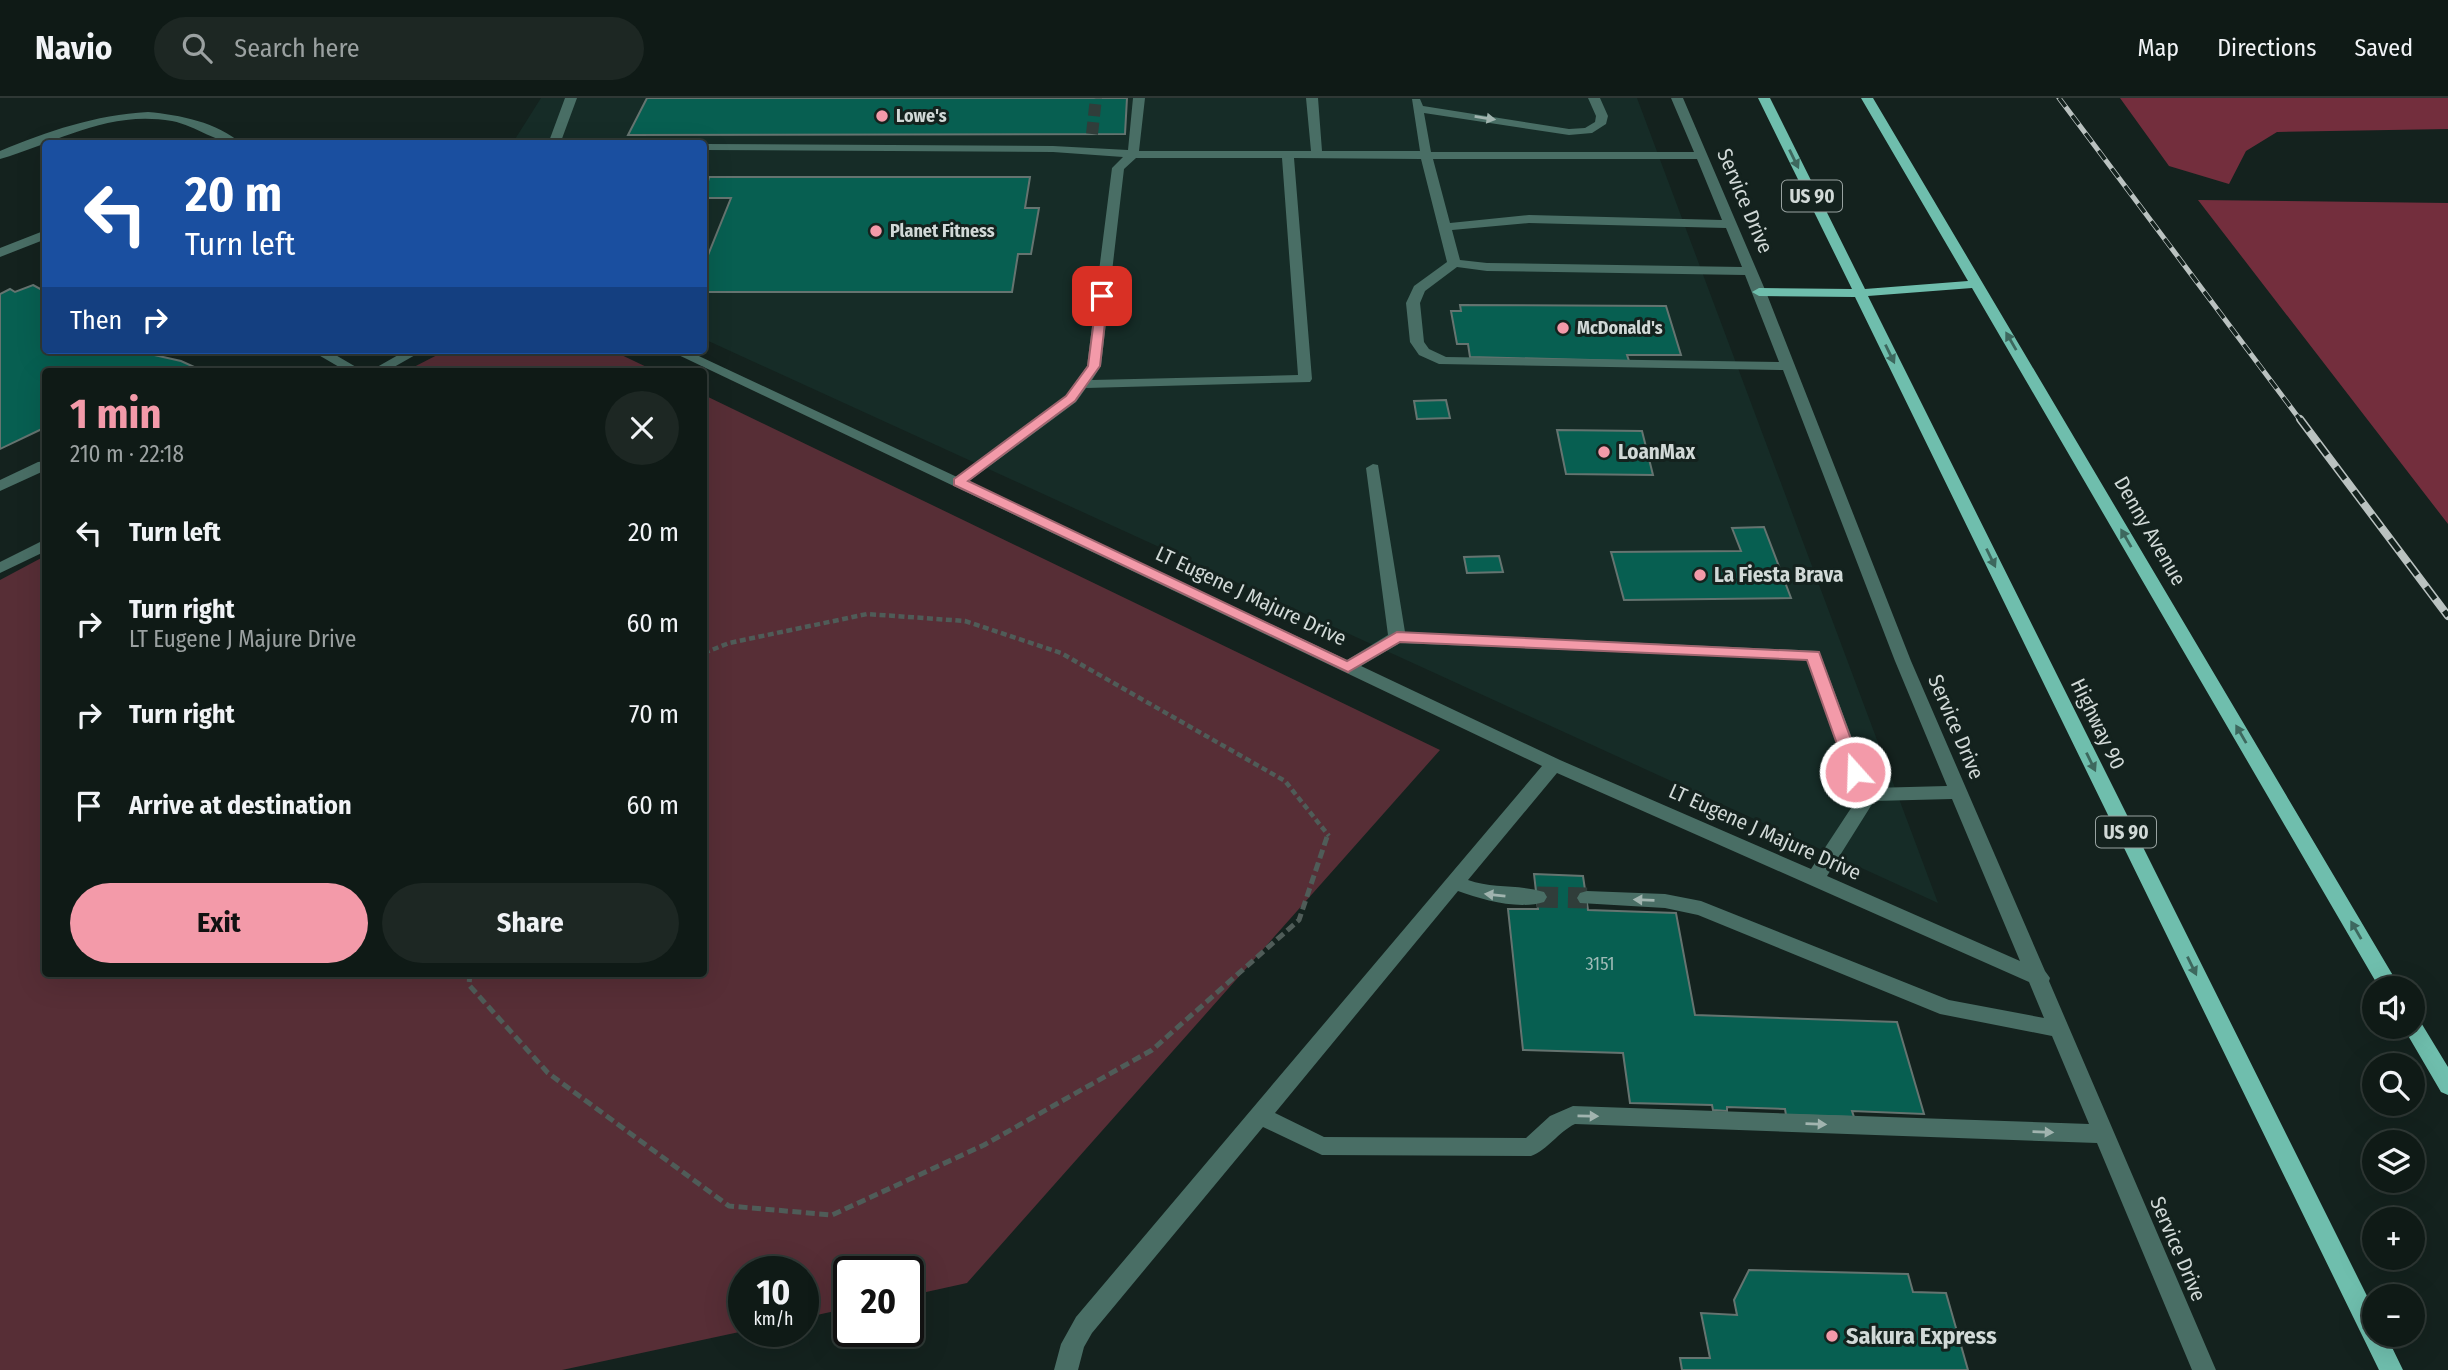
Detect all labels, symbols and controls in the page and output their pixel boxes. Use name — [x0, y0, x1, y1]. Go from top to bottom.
search box — [154, 17, 644, 80]
text: Navio — [35, 28, 112, 68]
icon: search — [178, 29, 216, 67]
text: Search here — [234, 33, 360, 64]
text: Map — [2138, 34, 2179, 62]
text: Directions — [2217, 34, 2316, 62]
text: Saved — [2354, 34, 2413, 62]
place label: Lowe's — [896, 105, 947, 127]
marker: Lowe's — [874, 108, 890, 124]
one-way arrow — [1474, 113, 1496, 124]
street label: Service Drive — [1711, 145, 1779, 257]
one-way arrow — [1788, 149, 1800, 169]
text: 20 m — [185, 165, 282, 224]
icon: left — [70, 168, 161, 259]
road number: US 90 — [1782, 180, 1842, 212]
place label: Planet Fitness — [890, 220, 995, 242]
marker: Planet Fitness — [868, 223, 884, 239]
text: Turn left — [185, 225, 295, 263]
pin — [1072, 266, 1132, 326]
icon: arrive — [1083, 277, 1121, 315]
icon: right — [136, 301, 174, 339]
text: Then — [70, 305, 122, 336]
place label: McDonald's — [1577, 317, 1663, 339]
marker: McDonald's — [1555, 320, 1571, 336]
one-way arrow — [2005, 332, 2017, 351]
one-way arrow — [1885, 344, 1896, 364]
text: 1 min — [70, 389, 161, 439]
button: close — [605, 391, 679, 465]
place label: LoanMax — [1618, 439, 1696, 465]
text: 210 m · 22:18 — [70, 440, 184, 468]
marker: LoanMax — [1596, 444, 1612, 460]
street label: Denny Avenue — [2108, 472, 2192, 590]
icon: left — [70, 514, 108, 552]
text: Turn left — [129, 517, 221, 548]
text: 20 m — [628, 517, 679, 548]
one-way arrow — [2120, 528, 2132, 547]
street label: LT Eugene J Majure Drive — [1151, 540, 1351, 652]
one-way arrow — [1985, 548, 1996, 568]
place label: La Fiesta Brava — [1714, 562, 1843, 588]
marker: La Fiesta Brava — [1692, 567, 1708, 583]
text: Turn right — [129, 594, 235, 625]
icon: right — [70, 605, 108, 643]
text: 60 m — [626, 608, 679, 639]
text: LT Eugene J Majure Drive — [129, 625, 356, 653]
street label: Service Drive — [1922, 671, 1990, 783]
street label: Highway 90 — [2065, 674, 2131, 774]
icon: right — [70, 696, 108, 734]
text: Turn right — [129, 699, 235, 730]
text: 70 m — [629, 699, 679, 730]
one-way arrow — [2235, 724, 2247, 743]
position arrow — [1818, 735, 1892, 809]
one-way arrow — [2086, 752, 2097, 772]
street label: LT Eugene J Majure Drive — [1665, 778, 1865, 886]
icon: arrive — [70, 787, 108, 825]
text: Arrive at destination — [129, 790, 352, 821]
text: 60 m — [626, 790, 679, 821]
road number: US 90 — [2096, 817, 2156, 848]
button: Exit — [70, 883, 368, 963]
button: Share — [382, 883, 679, 963]
one-way arrow — [1484, 889, 1506, 900]
one-way arrow — [1633, 895, 1655, 906]
one-way arrow — [2350, 920, 2363, 939]
house number: 3151 — [1585, 953, 1615, 975]
one-way arrow — [2186, 956, 2198, 976]
map controls — [2362, 976, 2425, 1347]
button: sound — [2362, 976, 2425, 1039]
button: search — [2362, 1053, 2425, 1116]
one-way arrow — [1577, 1110, 1599, 1121]
one-way arrow — [1805, 1118, 1827, 1129]
one-way arrow — [2032, 1127, 2054, 1138]
button: layers — [2362, 1130, 2425, 1193]
street label: Service Drive — [2144, 1193, 2212, 1305]
button: + — [2362, 1207, 2425, 1270]
speed limit sign: 20 — [833, 1256, 924, 1347]
text: 10 — [757, 1271, 790, 1313]
button: − — [2362, 1284, 2425, 1347]
text: km/h — [753, 1308, 794, 1330]
place label: Sakura Express — [1846, 1322, 1997, 1350]
marker: Sakura Express — [1824, 1328, 1840, 1344]

